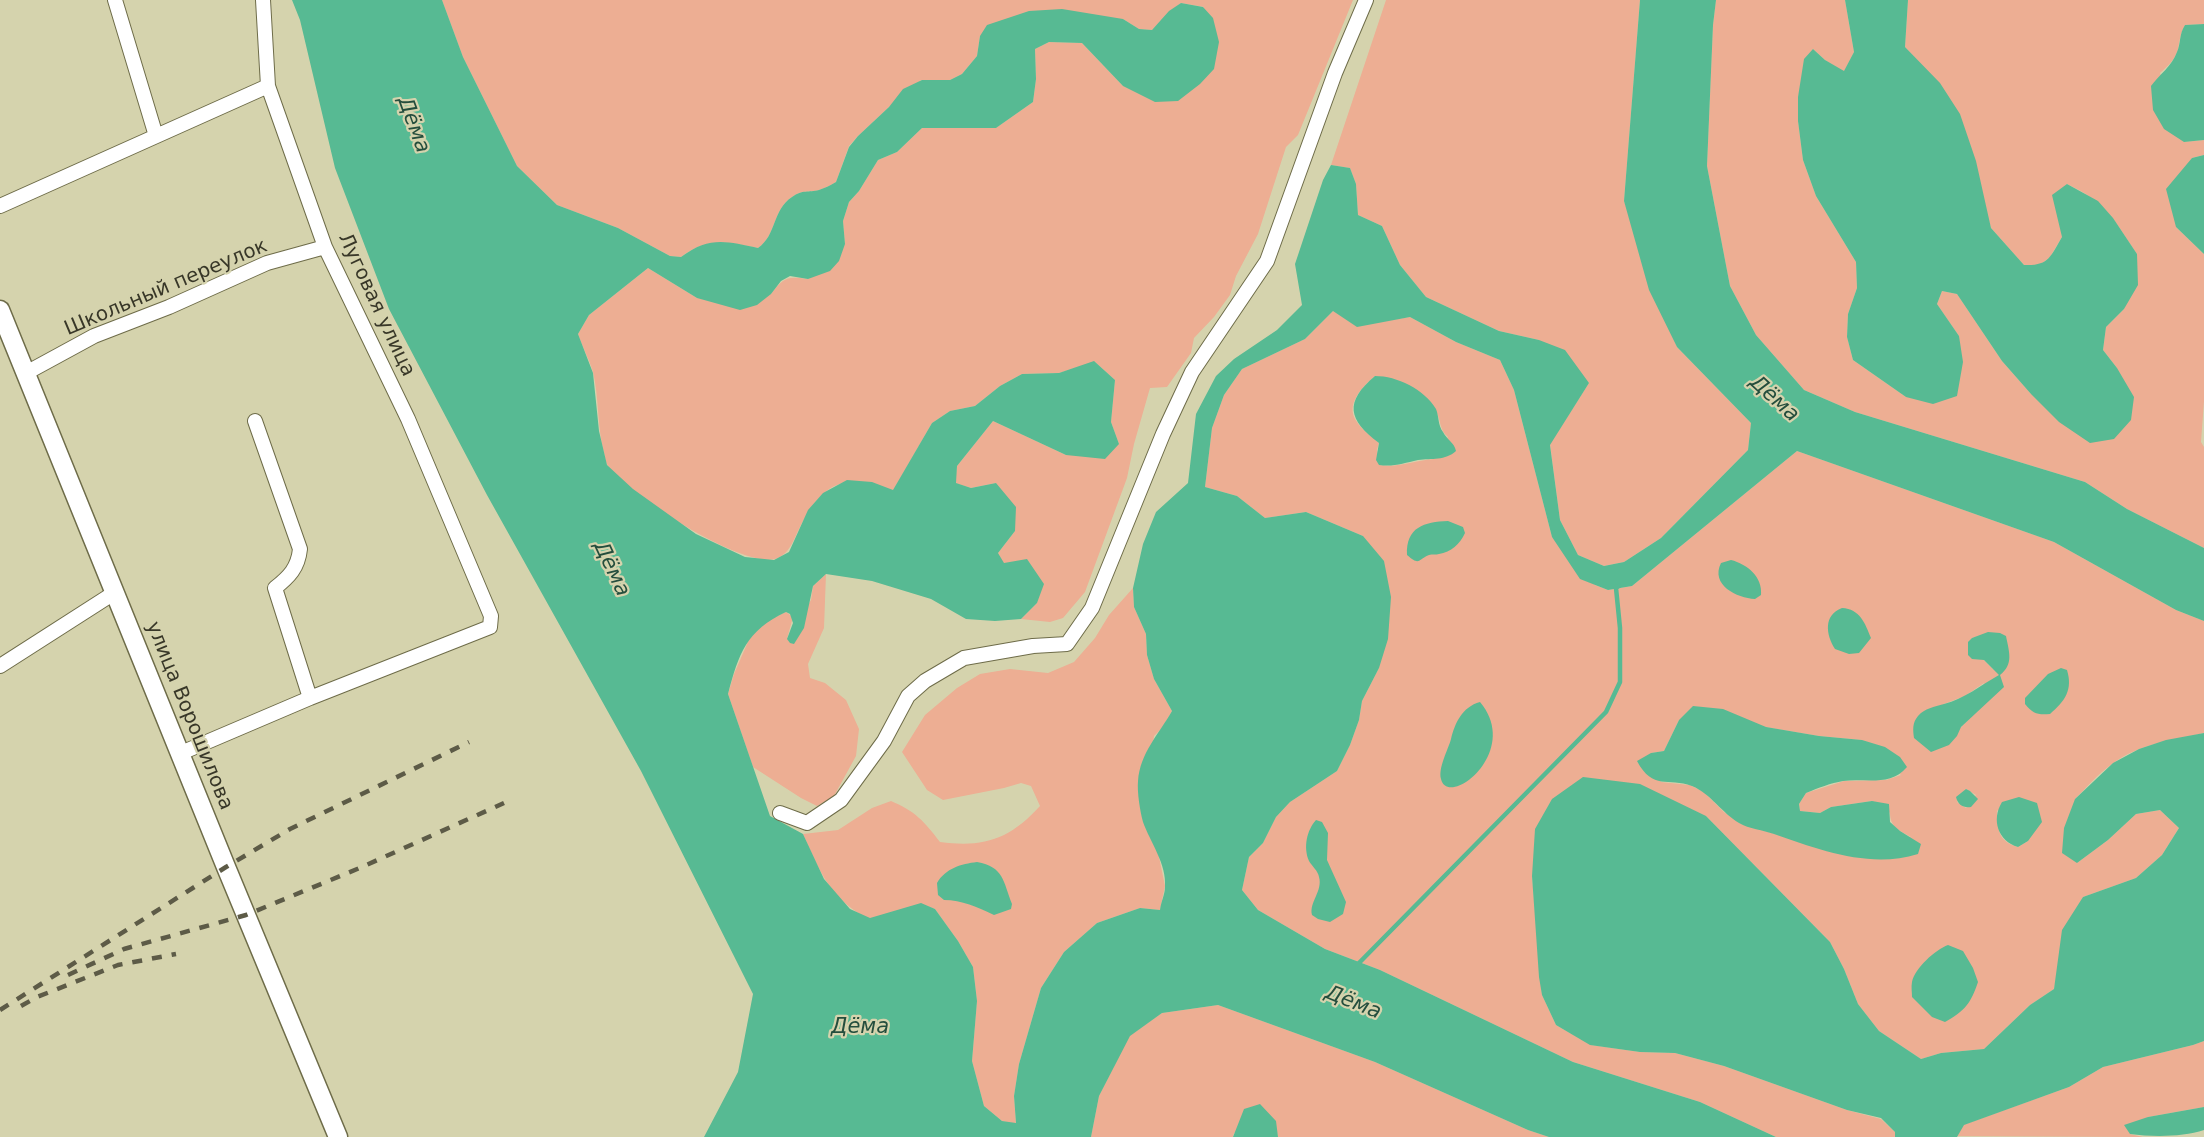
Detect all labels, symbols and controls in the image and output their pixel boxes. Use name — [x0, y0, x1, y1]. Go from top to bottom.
water label: Дёма — [391, 93, 435, 157]
street label: Луговая улица — [332, 229, 420, 381]
street label: Школьный переулок — [61, 234, 271, 342]
water label: Дёма — [1744, 370, 1804, 428]
water label: Дёма — [587, 537, 635, 601]
street label: улица Ворошилова — [140, 618, 238, 814]
water label: Дёма — [1321, 980, 1385, 1026]
water label: Дёма — [831, 1015, 889, 1041]

